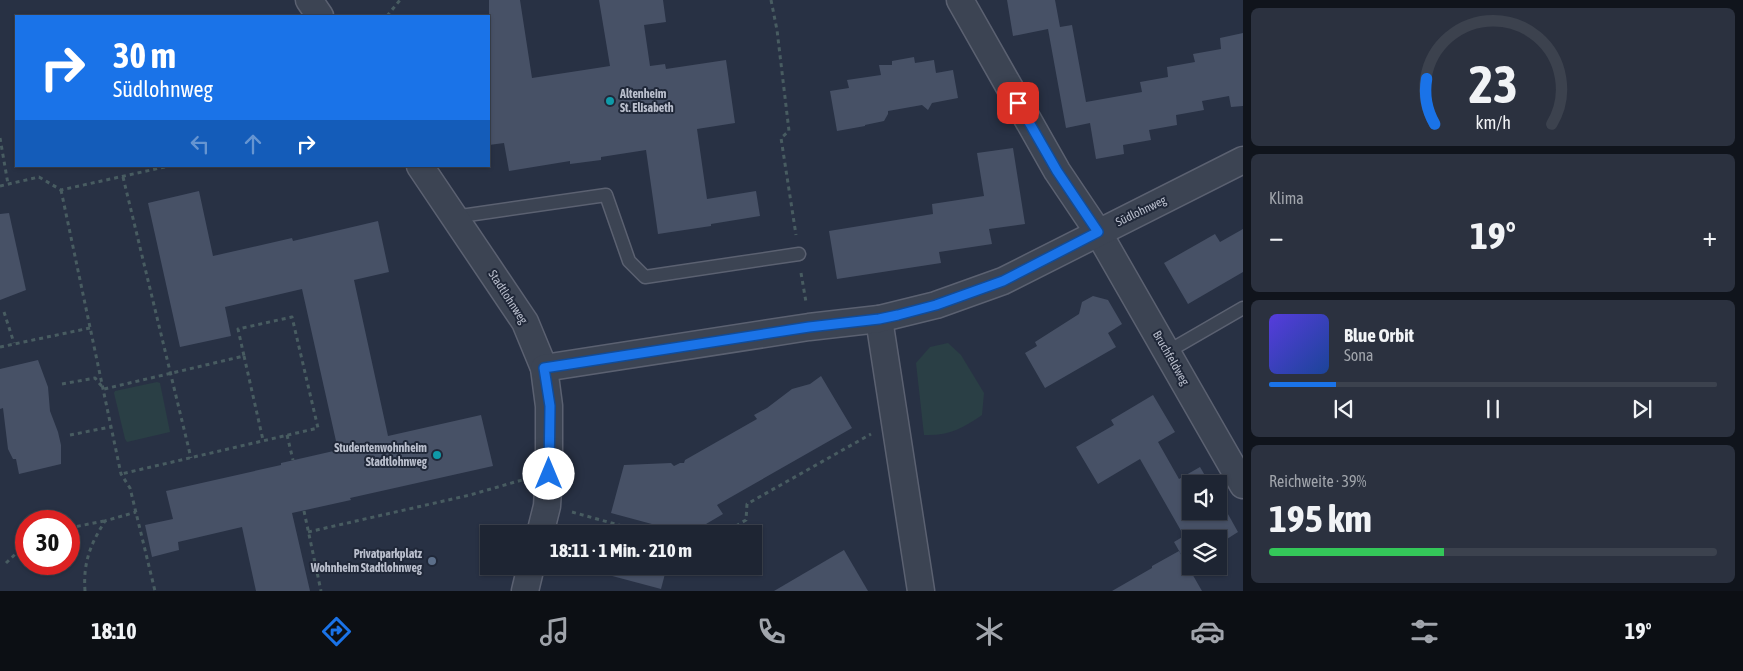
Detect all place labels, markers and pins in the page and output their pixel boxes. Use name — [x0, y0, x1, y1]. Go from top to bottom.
pin — [997, 82, 1039, 124]
place label: Altenheim St. Elisabeth — [619, 87, 674, 115]
marker: Altenheim St. Elisabeth — [604, 95, 616, 107]
place label: Studentenwohnheim Stadtlohnweg — [334, 441, 428, 469]
marker: Studentenwohnheim Stadtlohnweg — [431, 449, 443, 461]
place label: Privatparkplatz Wohnheim Stadtlohnweg — [310, 547, 423, 575]
marker: Privatparkplatz Wohnheim Stadtlohnweg — [426, 555, 438, 567]

